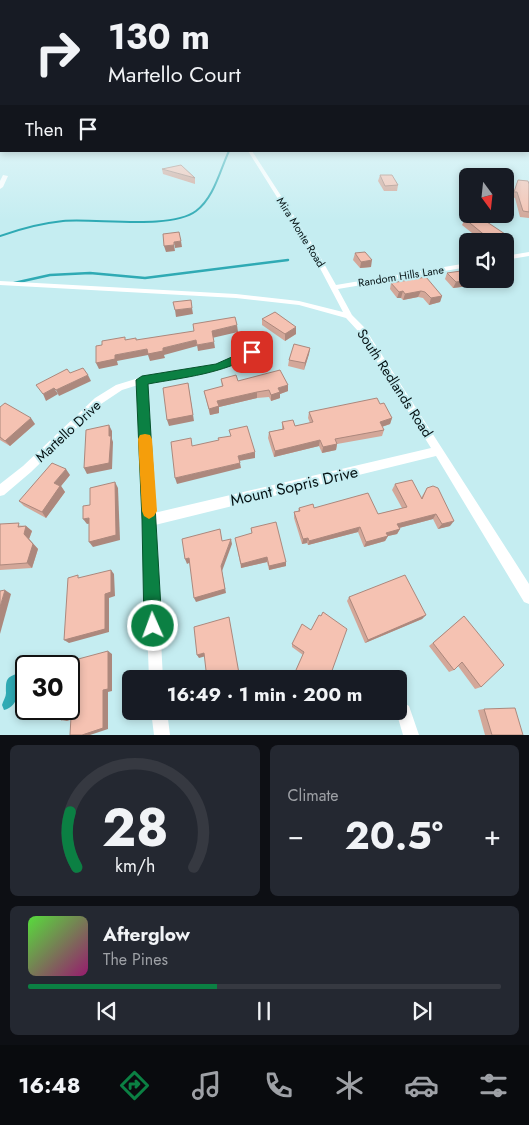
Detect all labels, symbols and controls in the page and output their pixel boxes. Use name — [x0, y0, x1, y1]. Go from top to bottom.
text: 130 m — [108, 12, 210, 62]
icon: right — [25, 20, 90, 85]
text: Martello Court — [108, 58, 241, 90]
icon: arrive — [74, 115, 102, 143]
text: Then — [25, 116, 64, 143]
north arrow — [459, 168, 514, 222]
map controls — [459, 168, 514, 288]
street label: Mira Monte Road — [273, 194, 329, 270]
button: sound — [459, 233, 514, 288]
street label: Random Hills Lane — [357, 261, 445, 291]
street label: South Redlands Road — [352, 325, 438, 441]
pin — [231, 331, 273, 373]
icon: arrive — [238, 338, 266, 366]
street label: Martello Drive — [31, 395, 105, 467]
street label: Mount Sopris Drive — [228, 460, 360, 512]
position arrow — [126, 599, 178, 651]
speed limit sign: 30 — [15, 655, 80, 720]
text: 16:49 · 1 min · 200 m — [167, 681, 362, 708]
text: Climate — [288, 784, 339, 807]
text: 28 — [101, 790, 168, 866]
text: 20.5° — [345, 808, 443, 863]
text: − — [288, 815, 304, 856]
text: + — [484, 815, 501, 856]
text: km/h — [115, 853, 155, 879]
text: Afterglow — [103, 921, 190, 948]
text: The Pines — [103, 948, 168, 971]
icon: previous — [93, 997, 121, 1025]
icon: pause — [250, 997, 278, 1025]
icon: next — [408, 997, 436, 1025]
icon: directions — [117, 1068, 152, 1103]
icon: music — [189, 1068, 224, 1103]
icon: phone — [261, 1068, 296, 1103]
icon: climate — [332, 1068, 367, 1103]
icon: car — [404, 1068, 439, 1103]
icon: filters — [476, 1068, 511, 1103]
text: 16:48 — [18, 1069, 81, 1101]

